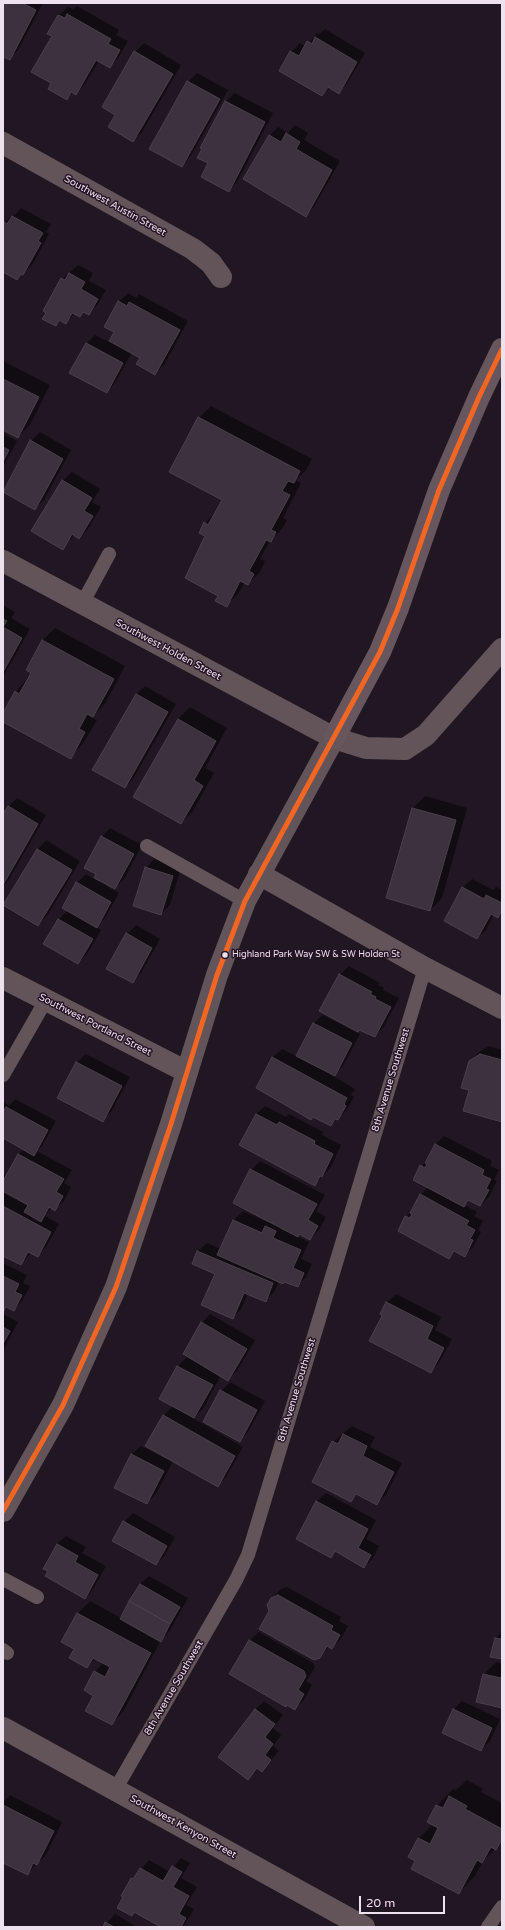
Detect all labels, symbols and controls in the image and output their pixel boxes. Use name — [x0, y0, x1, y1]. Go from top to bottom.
street label: Southwest Austin Street — [62, 173, 168, 239]
street label: Southwest Holden Street — [113, 617, 223, 683]
marker: Highland Park Way SW & SW Holden St — [220, 950, 230, 960]
place label: Highland Park Way SW & SW Holden St — [232, 950, 400, 960]
street label: Southwest Portland Street — [37, 991, 153, 1059]
street label: 8th Avenue Southwest — [370, 1027, 412, 1133]
street label: 8th Avenue Southwest — [276, 1337, 318, 1443]
street label: 8th Avenue Southwest — [142, 1638, 206, 1738]
street label: Southwest Kenyon Street — [128, 1793, 238, 1861]
scale bar — [361, 1888, 447, 1914]
text: 20 m — [366, 1896, 395, 1910]

